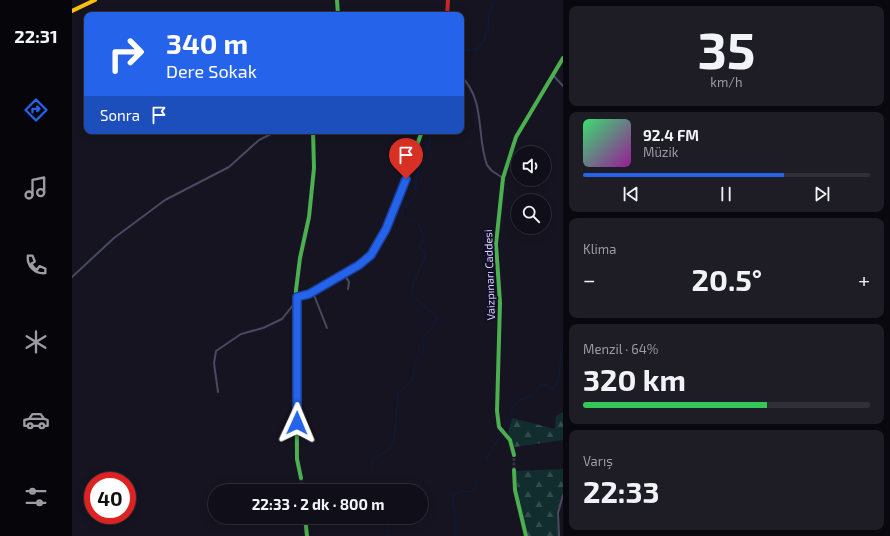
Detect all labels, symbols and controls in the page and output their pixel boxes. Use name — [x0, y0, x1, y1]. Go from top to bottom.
text: 35 — [697, 17, 756, 79]
text: 22:31 — [14, 25, 58, 47]
text: 340 m — [166, 26, 248, 60]
icon: right — [100, 28, 152, 80]
text: Dere Sokak — [166, 60, 257, 82]
text: km/h — [710, 74, 743, 90]
icon: directions — [22, 96, 50, 124]
icon: arrive — [148, 104, 170, 126]
text: Sonra — [100, 106, 140, 124]
text: 92.4 FM — [643, 126, 699, 144]
pin — [389, 138, 423, 179]
icon: arrive — [395, 144, 417, 166]
text: Müzik — [643, 144, 678, 160]
map controls — [511, 146, 551, 234]
button: sound — [511, 146, 551, 186]
icon: music — [22, 174, 50, 202]
icon: previous — [620, 183, 642, 205]
icon: pause — [715, 183, 737, 205]
icon: next — [811, 183, 833, 205]
button: search — [511, 194, 551, 234]
street label: Vaizpınarı Caddesi — [481, 229, 497, 321]
text: Klima — [583, 241, 616, 257]
icon: phone — [22, 251, 50, 279]
text: 20.5° — [692, 261, 762, 297]
text: − — [583, 266, 596, 292]
text: + — [858, 266, 870, 292]
icon: climate — [22, 328, 50, 356]
text: Menzil · 64% — [583, 341, 658, 357]
text: 320 km — [583, 361, 686, 397]
position arrow — [276, 402, 318, 444]
icon: car — [22, 406, 50, 434]
text: Varış — [583, 453, 613, 469]
speed limit sign: 40 — [84, 472, 136, 524]
text: 22:33 — [583, 473, 660, 509]
icon: filters — [22, 483, 50, 511]
text: 22:33 · 2 dk · 800 m — [252, 495, 384, 513]

